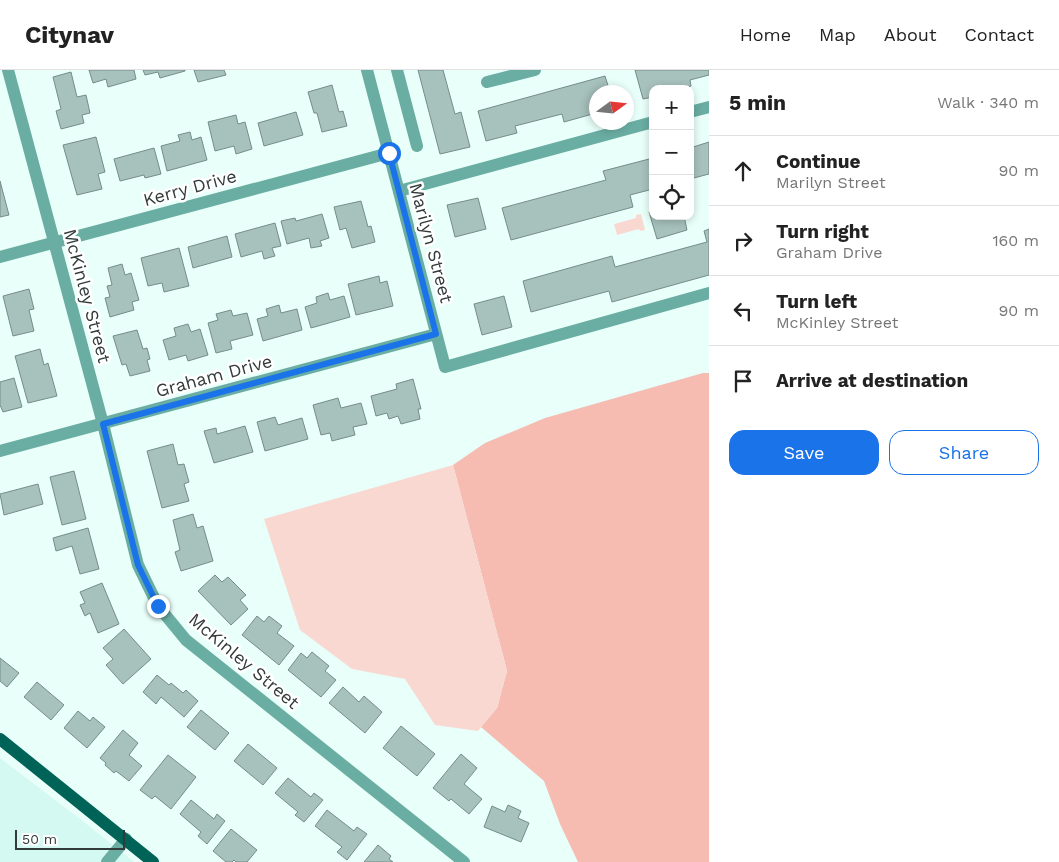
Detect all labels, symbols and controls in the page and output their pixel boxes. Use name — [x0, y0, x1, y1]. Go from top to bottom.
text: Citynav — [25, 21, 114, 49]
text: Home — [740, 24, 791, 45]
text: Map — [819, 24, 856, 45]
text: About — [884, 24, 936, 45]
text: Contact — [964, 24, 1034, 45]
north arrow — [589, 85, 634, 130]
map controls — [649, 85, 694, 220]
button: + — [649, 85, 694, 130]
text: 5 min — [729, 90, 786, 115]
text: Walk · 340 m — [937, 93, 1039, 112]
button: − — [649, 130, 694, 175]
route start — [378, 142, 401, 165]
text: Continue — [776, 150, 860, 173]
icon: ahead — [729, 157, 757, 185]
text: 90 m — [998, 161, 1039, 180]
street label: Kerry Drive — [141, 165, 239, 210]
text: Marilyn Street — [776, 173, 886, 192]
button: locate — [649, 175, 694, 220]
street label: Marilyn Street — [405, 181, 458, 306]
text: Turn right — [776, 220, 869, 243]
street label: McKinley Street — [60, 227, 116, 366]
icon: right — [729, 227, 757, 255]
text: 160 m — [992, 231, 1039, 250]
text: Graham Drive — [776, 243, 882, 262]
text: Turn left — [776, 290, 857, 313]
icon: left — [729, 297, 757, 325]
text: 90 m — [998, 301, 1039, 320]
text: McKinley Street — [776, 313, 898, 332]
street label: Graham Drive — [153, 350, 274, 401]
icon: arrive — [729, 367, 757, 395]
text: Arrive at destination — [776, 369, 968, 392]
button: Save — [729, 430, 879, 475]
button: Share — [889, 430, 1039, 475]
route end — [147, 595, 170, 618]
street label: McKinley Street — [185, 608, 304, 713]
scale bar — [15, 827, 125, 850]
text: 50 m — [22, 831, 57, 847]

